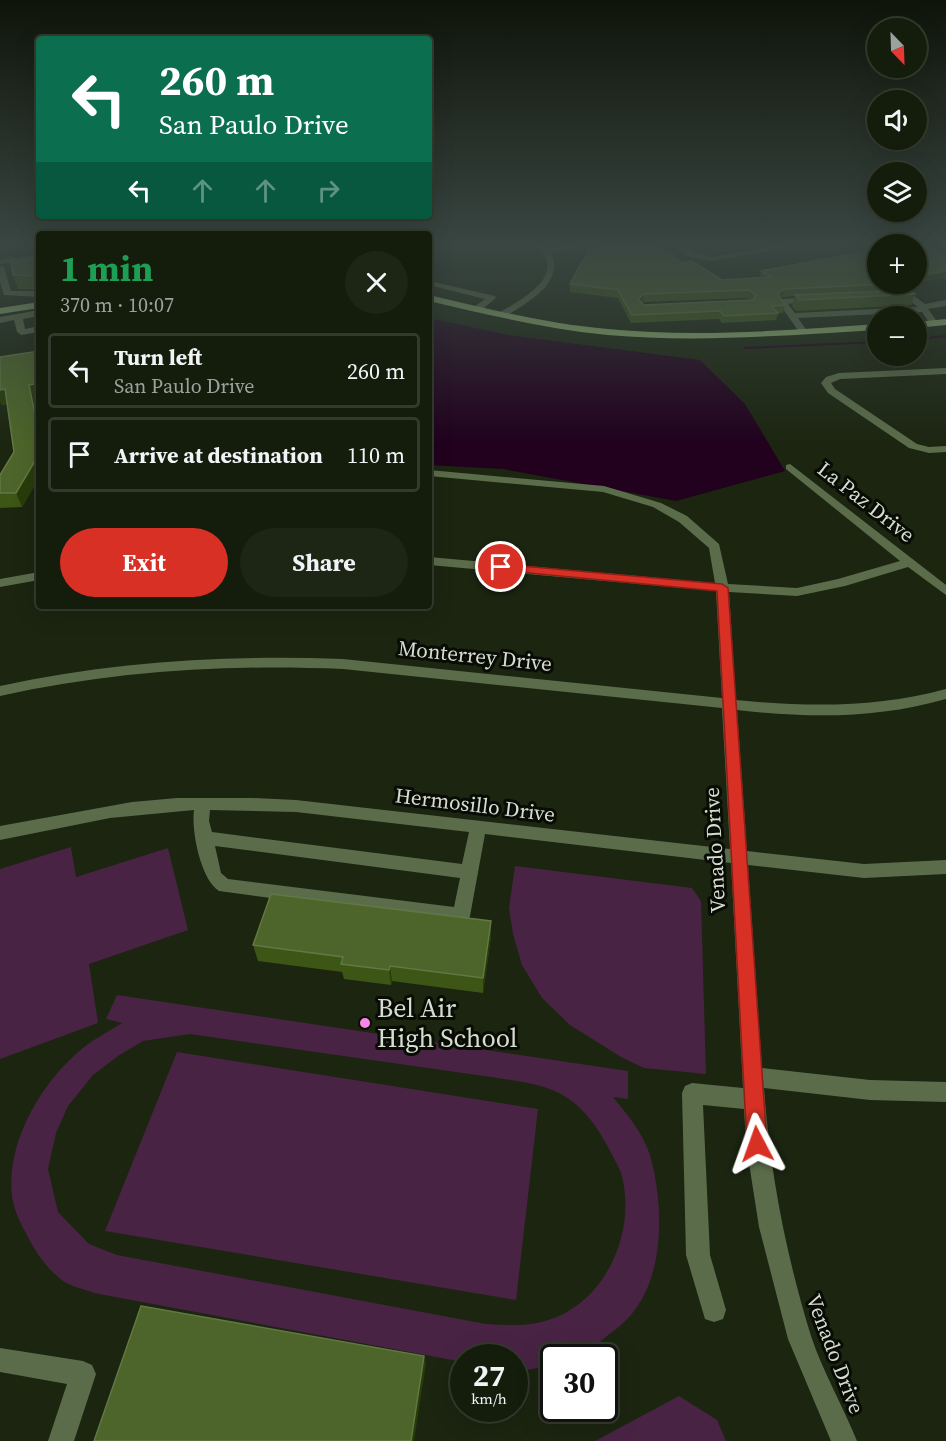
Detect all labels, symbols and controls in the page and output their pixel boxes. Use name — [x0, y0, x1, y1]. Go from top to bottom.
north arrow — [867, 18, 927, 78]
map controls — [867, 18, 927, 366]
text: 260 m — [159, 51, 274, 109]
icon: left — [60, 60, 138, 138]
button: sound — [867, 90, 927, 150]
text: San Paulo Drive — [159, 106, 349, 143]
button: layers — [867, 162, 927, 222]
icon: left — [123, 174, 156, 207]
icon: ahead — [186, 174, 219, 207]
icon: ahead — [249, 174, 282, 207]
icon: right — [312, 174, 345, 207]
button: + — [867, 234, 927, 294]
text: 1 min — [60, 244, 153, 293]
button: close — [345, 251, 408, 314]
text: 370 m · 10:07 — [60, 291, 174, 319]
button: − — [867, 306, 927, 366]
text: Turn left — [114, 342, 202, 372]
icon: left — [63, 354, 96, 387]
text: 260 m — [347, 356, 405, 386]
text: San Paulo Drive — [114, 372, 255, 400]
icon: arrive — [63, 438, 96, 471]
text: Arrive at destination — [114, 440, 323, 470]
text: 110 m — [347, 440, 405, 470]
street label: La Paz Drive — [812, 454, 921, 549]
button: Exit — [60, 528, 228, 597]
button: Share — [240, 528, 408, 597]
pin — [475, 541, 526, 592]
icon: arrive — [484, 550, 517, 583]
street label: Monterrey Drive — [397, 633, 553, 678]
street label: Hermosillo Drive — [393, 780, 557, 829]
street label: Venado Drive — [697, 786, 732, 914]
place label: Bel Air High School — [377, 990, 518, 1056]
marker: Bel Air High School — [358, 1016, 372, 1030]
position arrow — [725, 1112, 789, 1176]
street label: Venado Drive — [799, 1290, 872, 1418]
speed limit sign: 30 — [540, 1344, 618, 1422]
text: 27 — [473, 1355, 505, 1396]
text: km/h — [471, 1388, 507, 1409]

